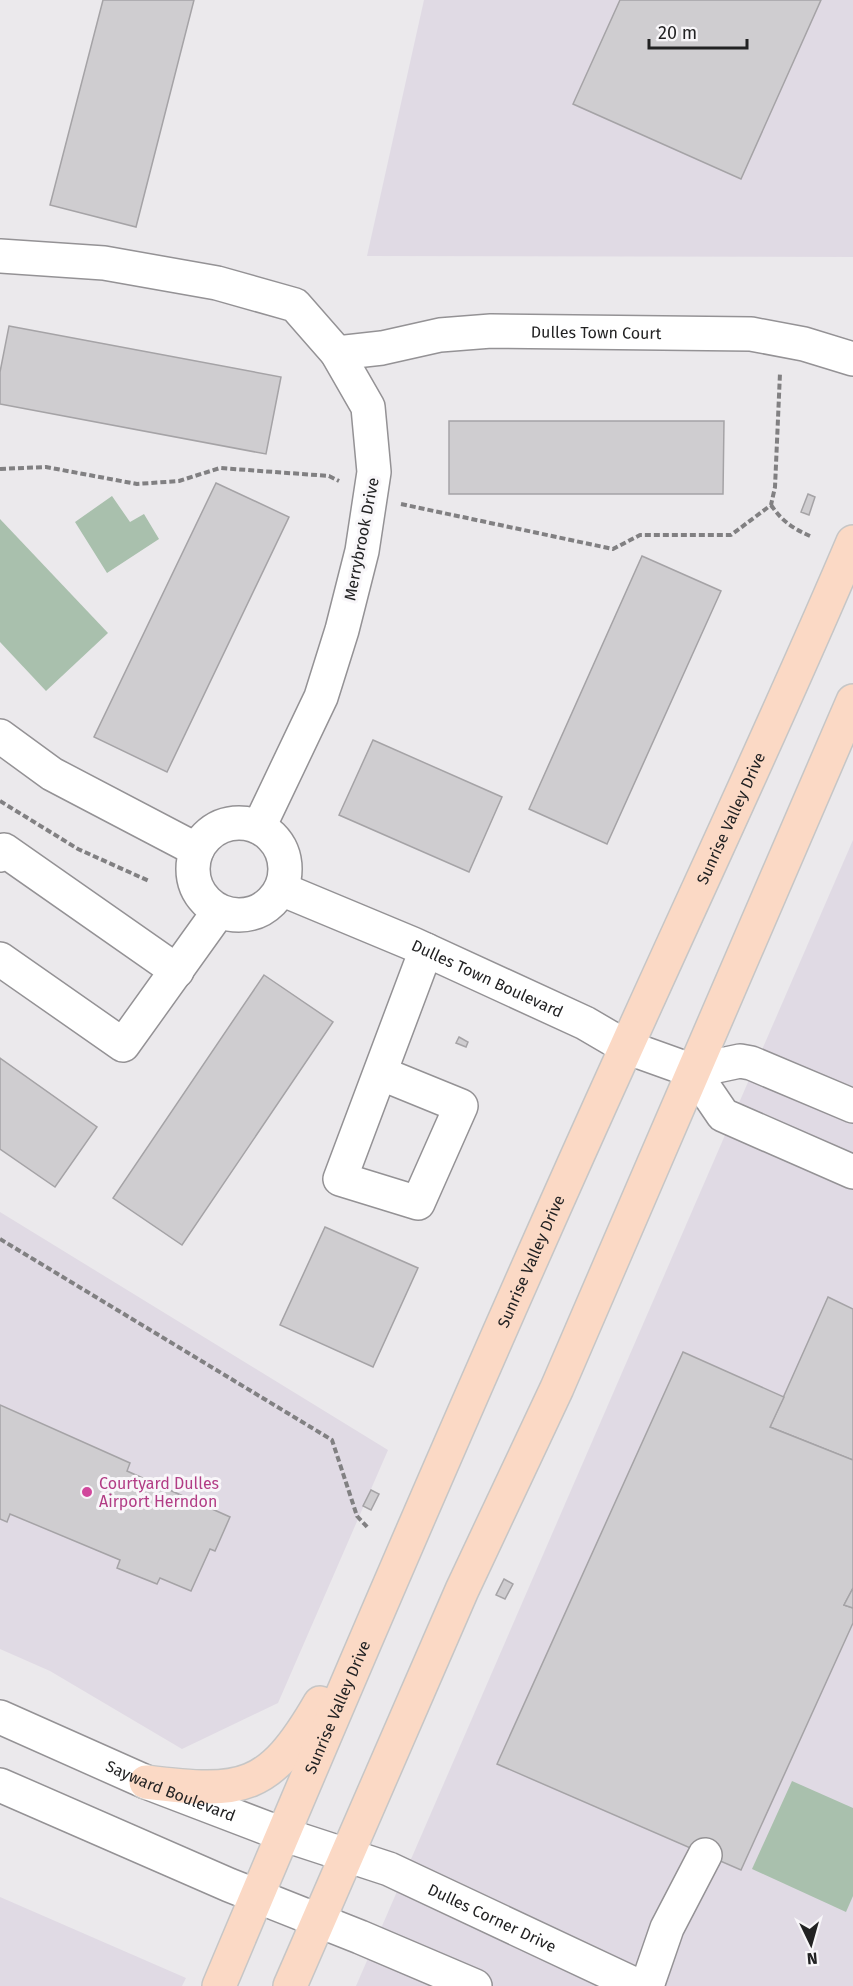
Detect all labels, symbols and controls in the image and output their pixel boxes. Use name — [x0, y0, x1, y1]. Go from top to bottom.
scale bar — [649, 12, 746, 50]
text: 20 m — [658, 22, 697, 44]
street label: Dulles Town Court — [531, 322, 662, 343]
street label: Merrybrook Drive — [340, 476, 383, 602]
street label: Sunrise Valley Drive — [693, 749, 769, 887]
street label: Dulles Town Boulevard — [409, 936, 566, 1022]
street label: Sunrise Valley Drive — [493, 1192, 569, 1331]
place label: Courtyard Dulles Airport Herndon — [99, 1474, 219, 1511]
marker: Courtyard Dulles Airport Herndon — [80, 1485, 94, 1499]
street label: Sunrise Valley Drive — [301, 1638, 374, 1777]
street label: Sayward Boulevard — [103, 1756, 238, 1825]
street label: Dulles Corner Drive — [425, 1880, 559, 1956]
north arrow — [781, 1914, 841, 1974]
text: N — [806, 1949, 818, 1968]

